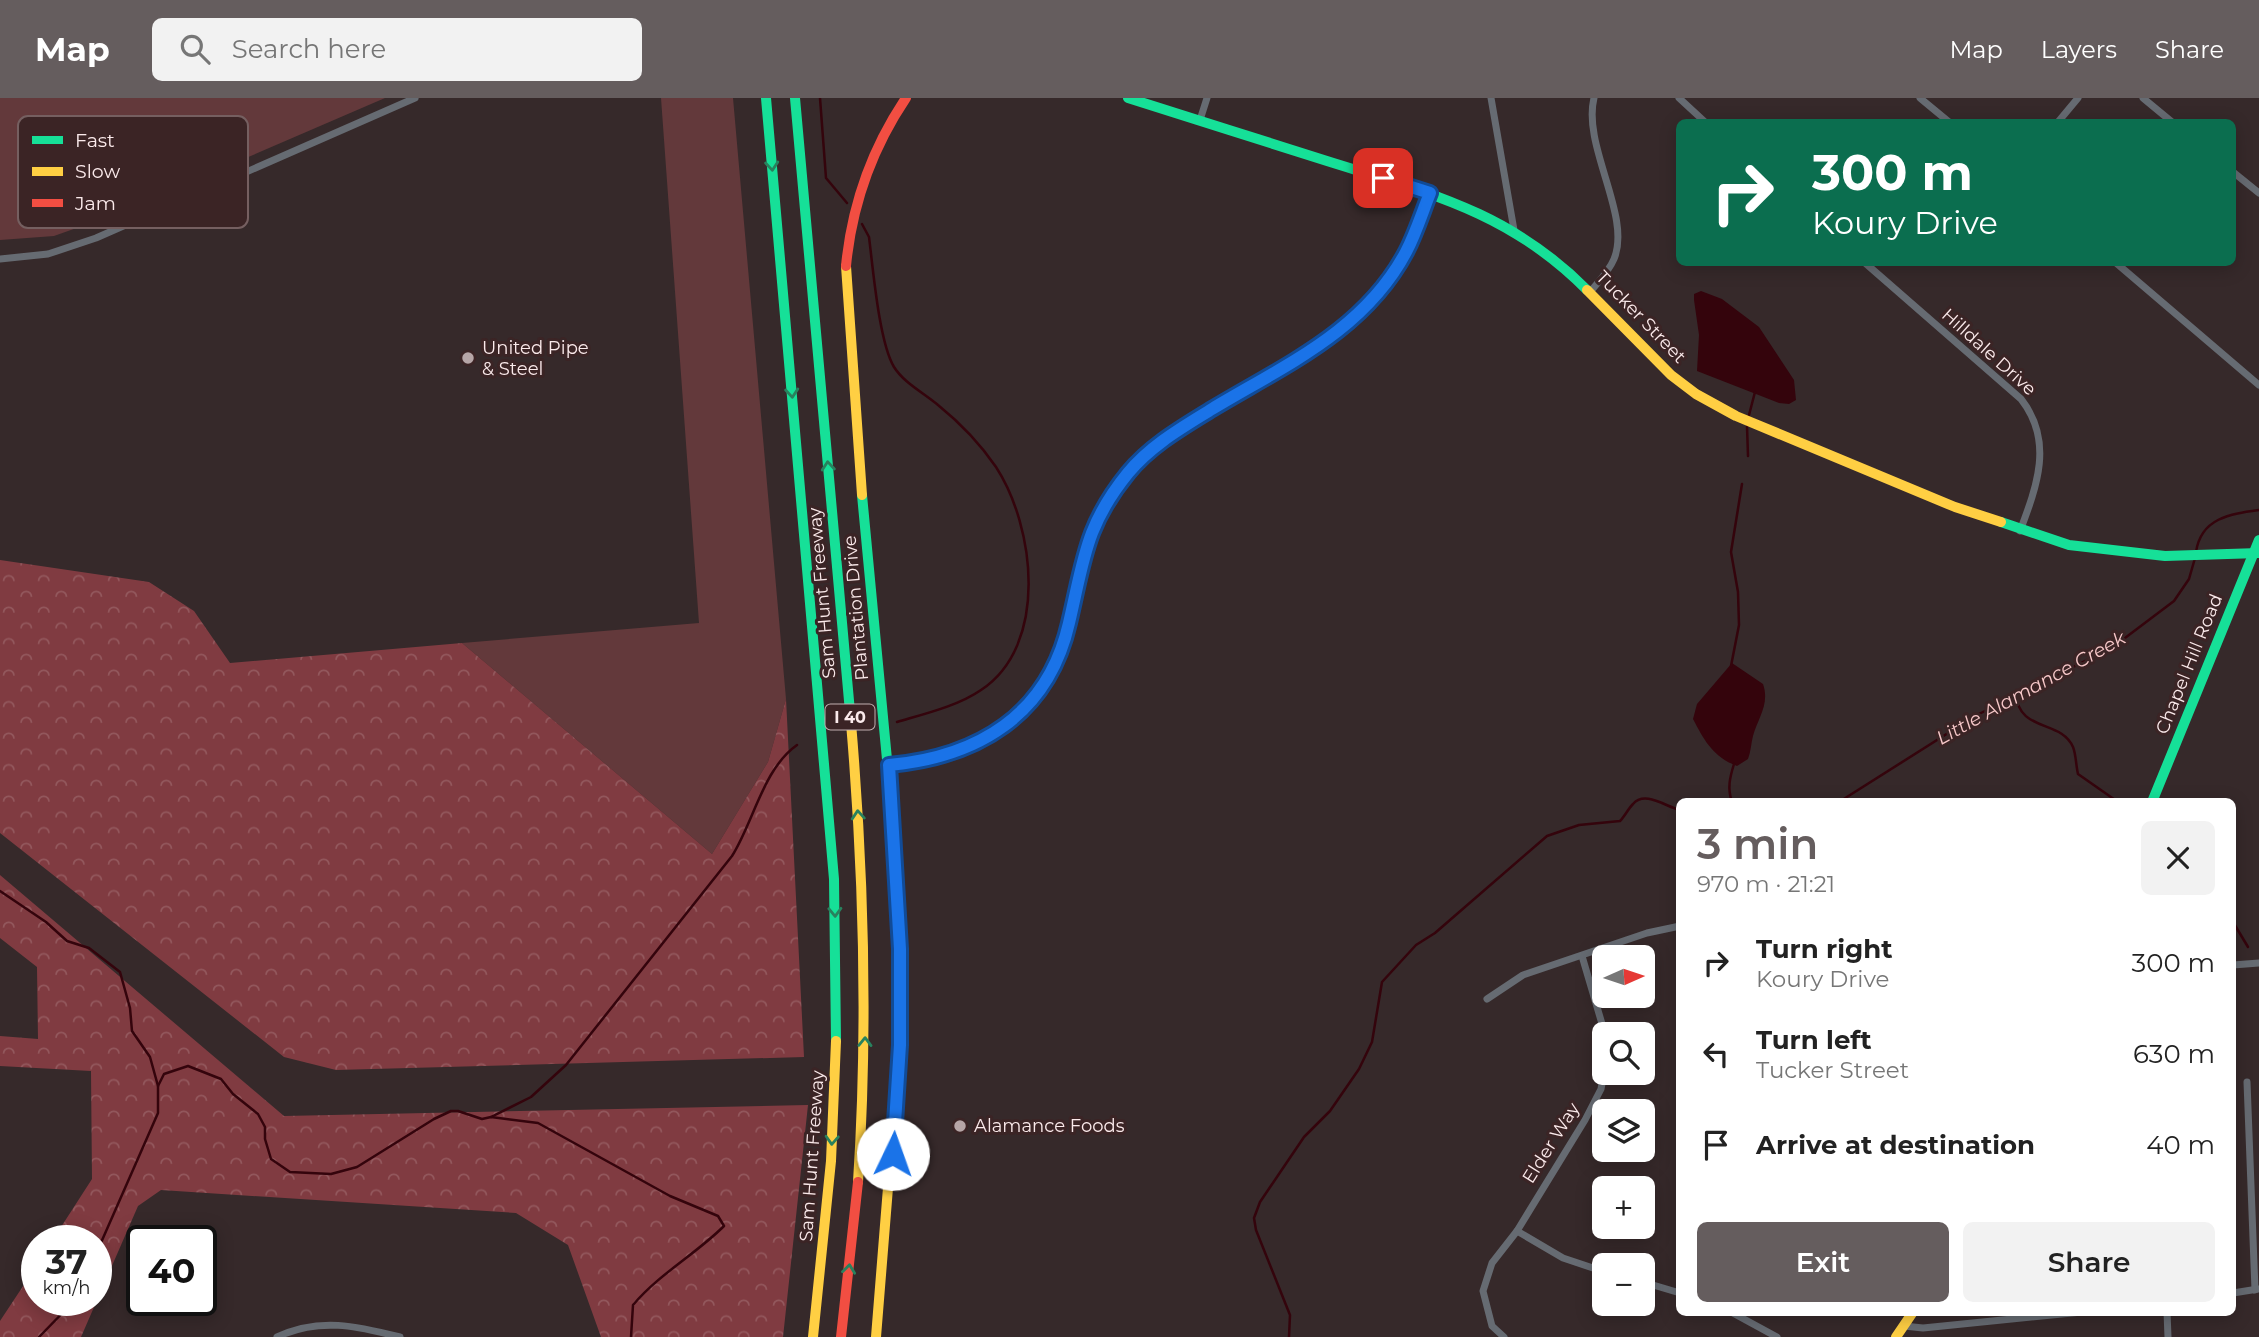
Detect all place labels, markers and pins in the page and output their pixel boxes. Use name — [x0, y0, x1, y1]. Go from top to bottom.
pin — [1353, 148, 1413, 208]
place label: United Pipe & Steel — [482, 337, 589, 380]
marker: United Pipe & Steel — [460, 350, 476, 366]
place label: Alamance Foods — [974, 1115, 1125, 1137]
marker: Alamance Foods — [952, 1118, 968, 1134]

